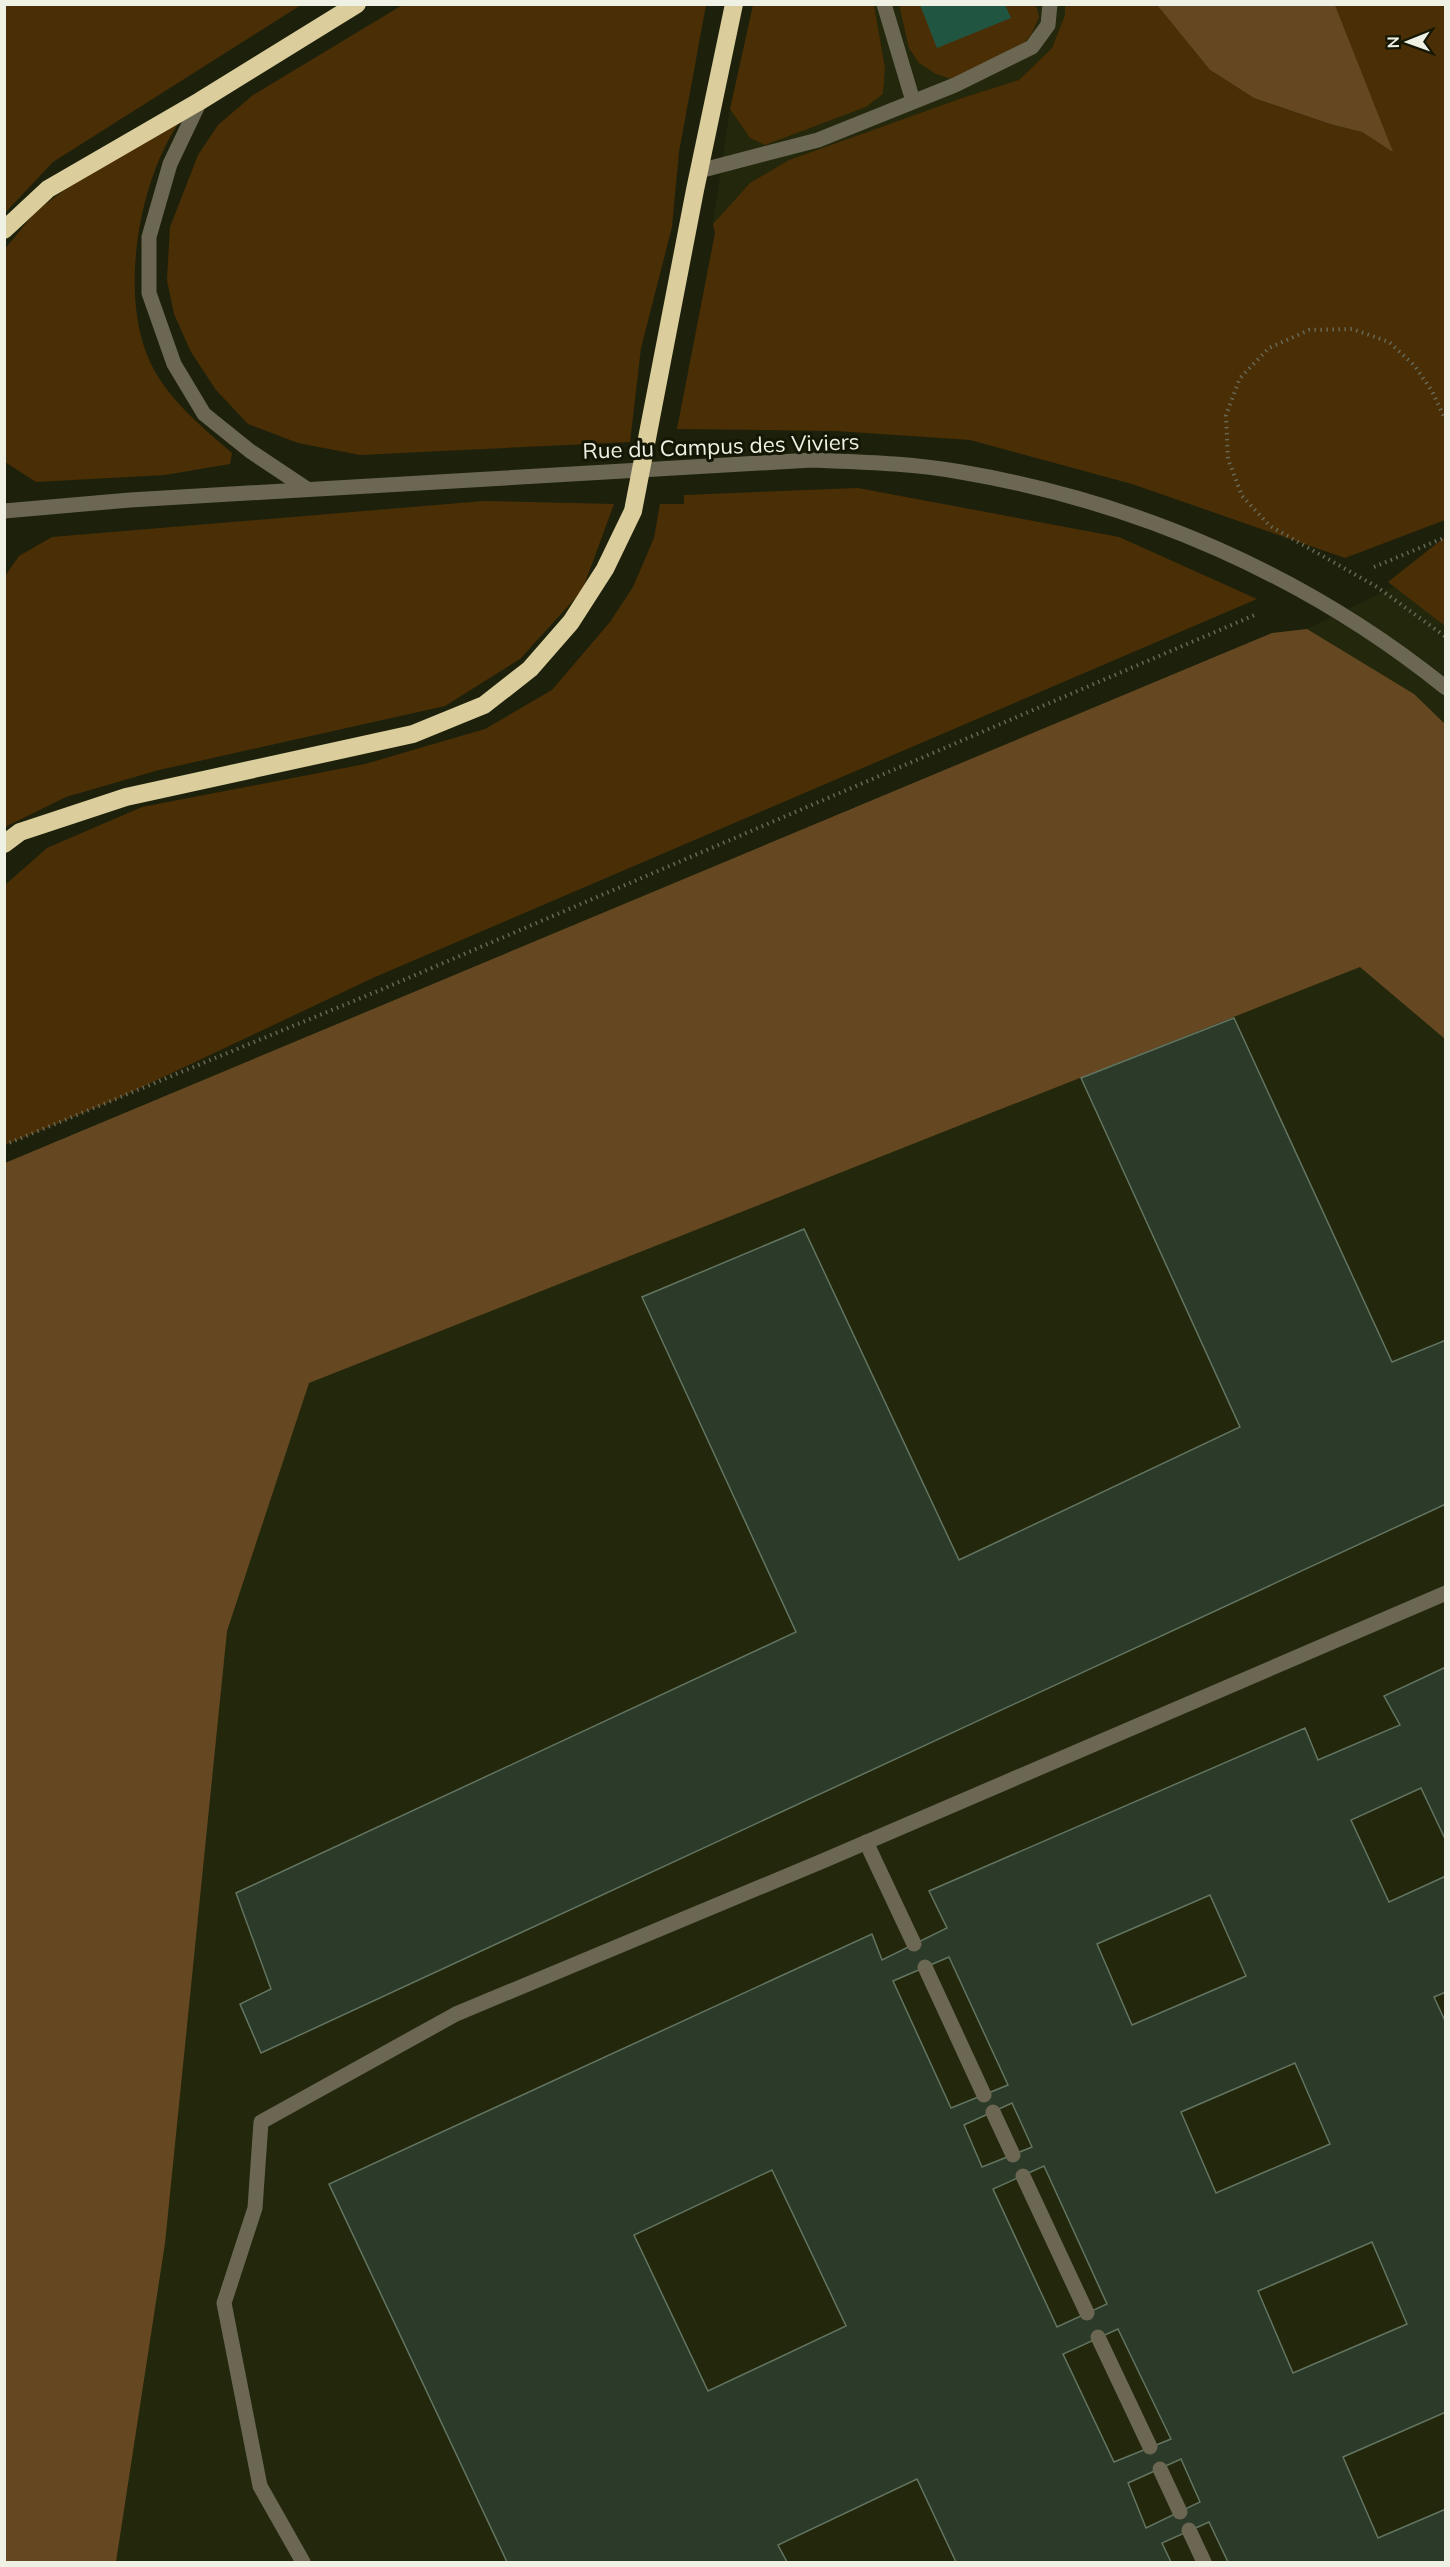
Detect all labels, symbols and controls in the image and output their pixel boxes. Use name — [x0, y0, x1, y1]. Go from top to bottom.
north arrow — [1378, 12, 1438, 72]
text: N — [1383, 36, 1403, 48]
street label: Rue du Campus des Viviers — [582, 427, 860, 465]

